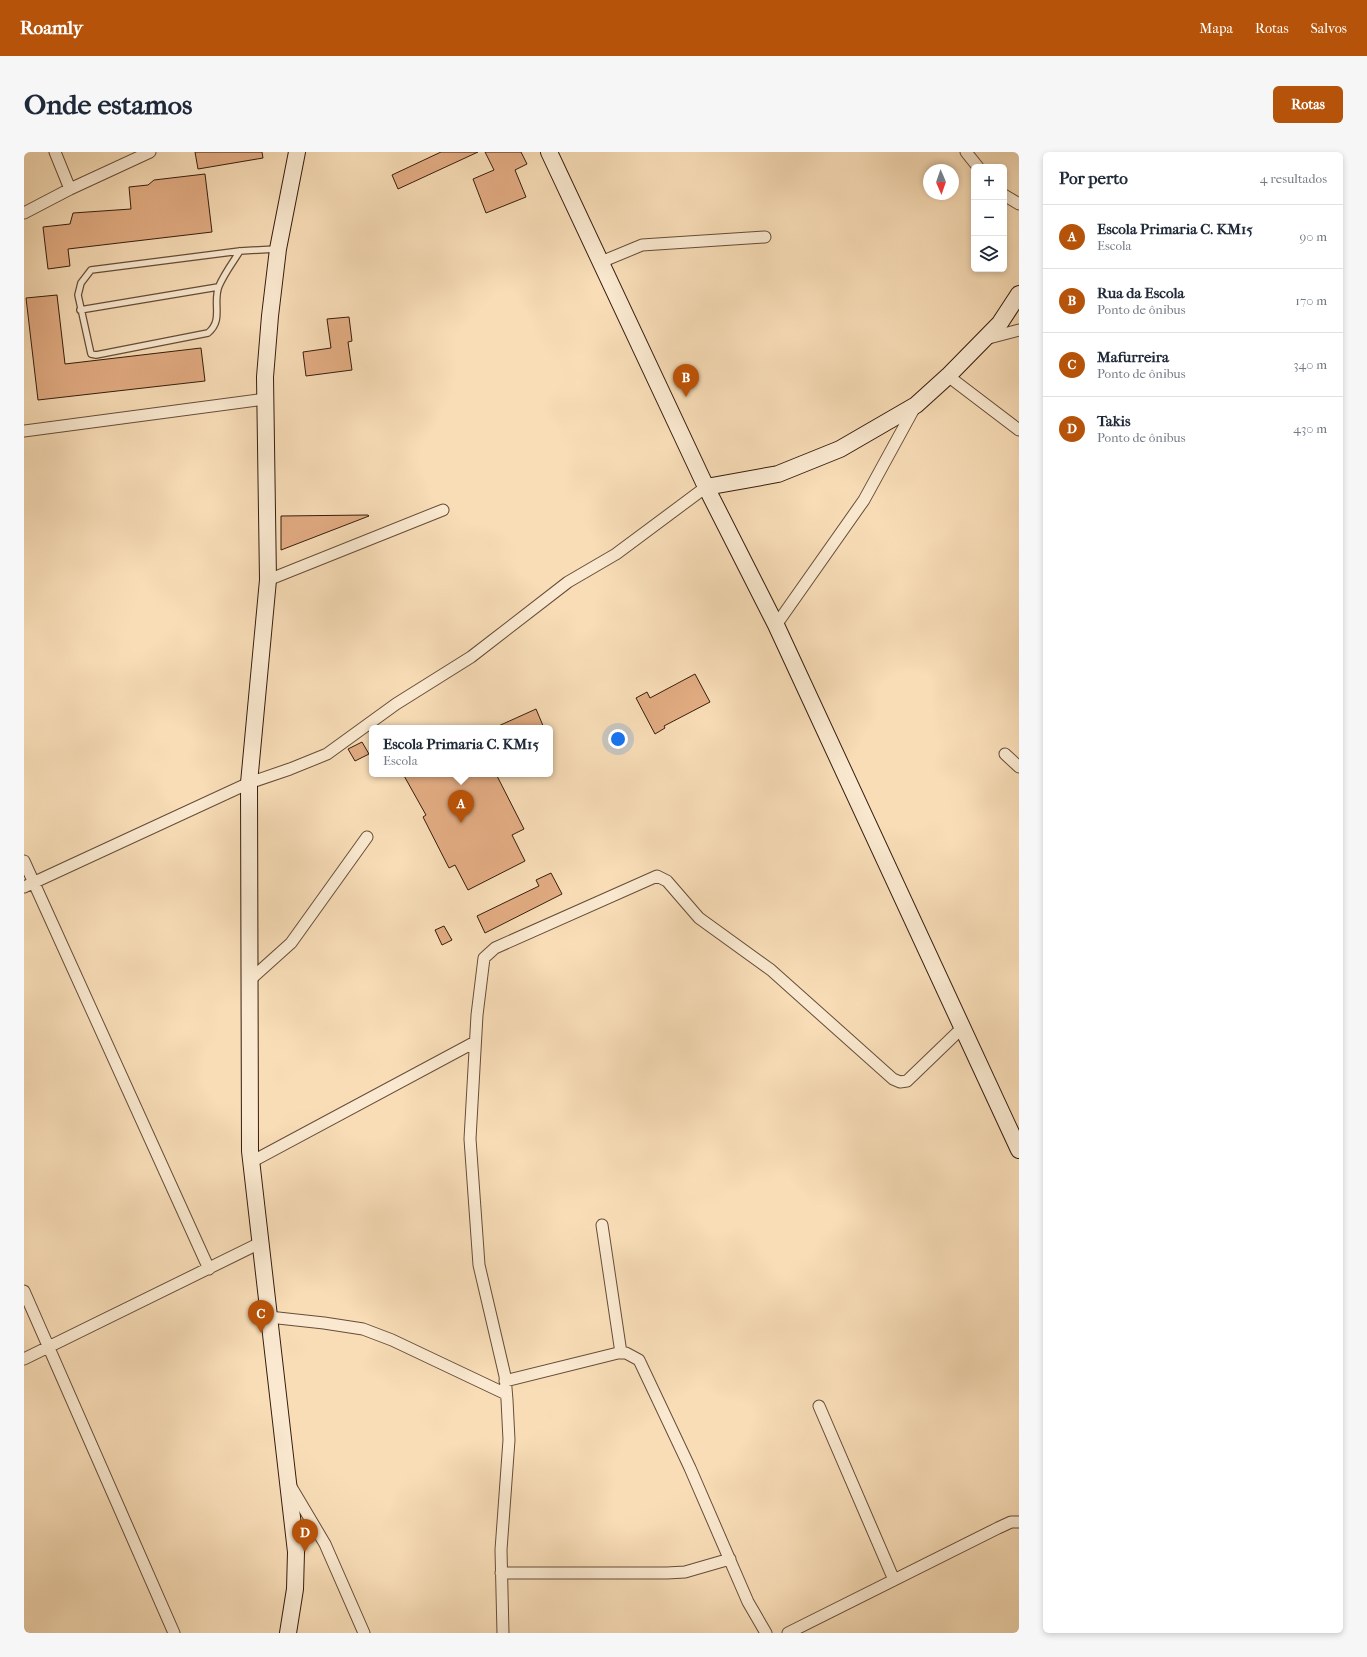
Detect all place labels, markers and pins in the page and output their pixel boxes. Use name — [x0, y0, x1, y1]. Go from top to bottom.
pin: B — [673, 364, 699, 397]
pin: A — [448, 790, 474, 823]
pin: C — [248, 1300, 274, 1333]
pin: D — [292, 1519, 318, 1552]

